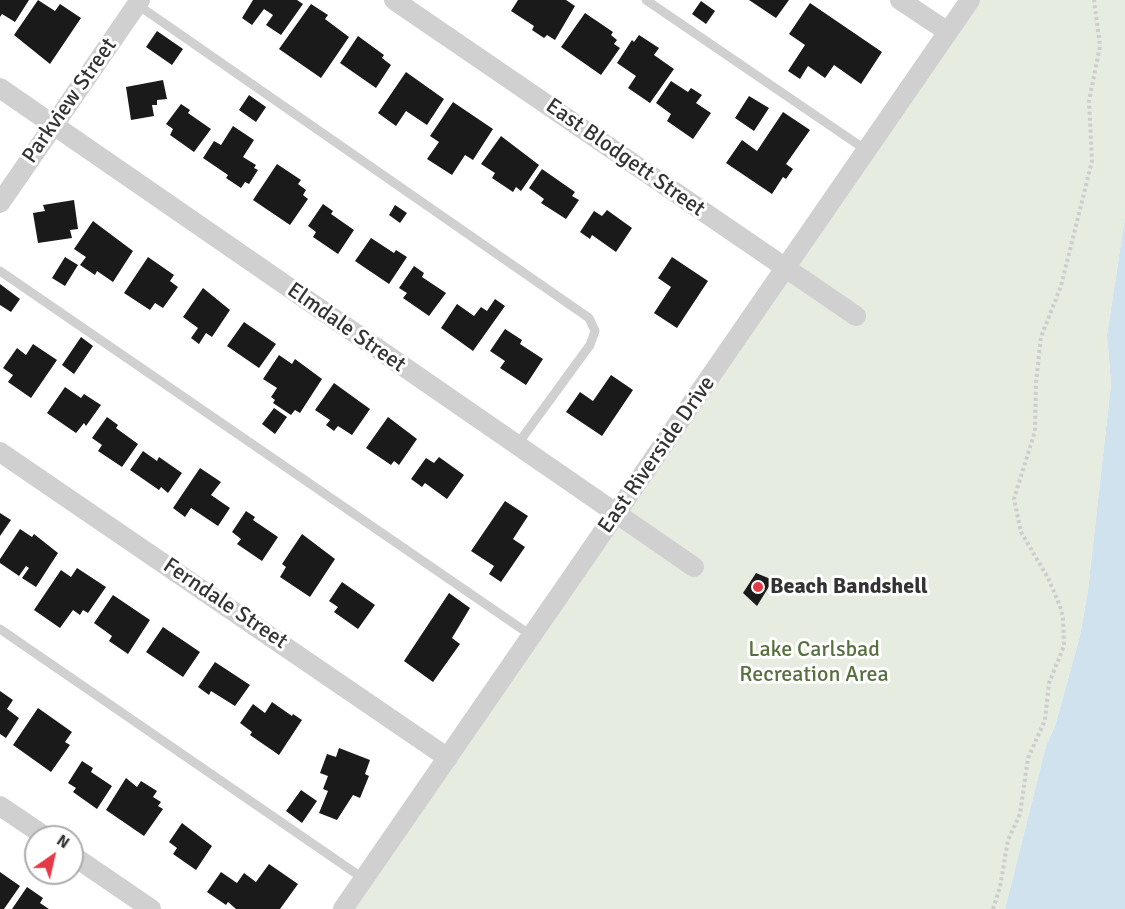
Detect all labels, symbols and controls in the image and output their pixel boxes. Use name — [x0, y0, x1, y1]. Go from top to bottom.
street label: Parkview Street — [17, 33, 123, 169]
street label: East Blodgett Street — [540, 93, 710, 223]
street label: Elmdale Street — [282, 277, 410, 379]
street label: East Riverside Drive — [593, 371, 721, 539]
street label: Ferndale Street — [158, 553, 292, 655]
place label: Beach Bandshell — [770, 574, 928, 600]
marker: Beach Bandshell — [751, 580, 765, 594]
park label: Lake Carlsbad Recreation Area — [739, 637, 889, 688]
north arrow — [24, 825, 84, 885]
text: N — [53, 830, 73, 853]

